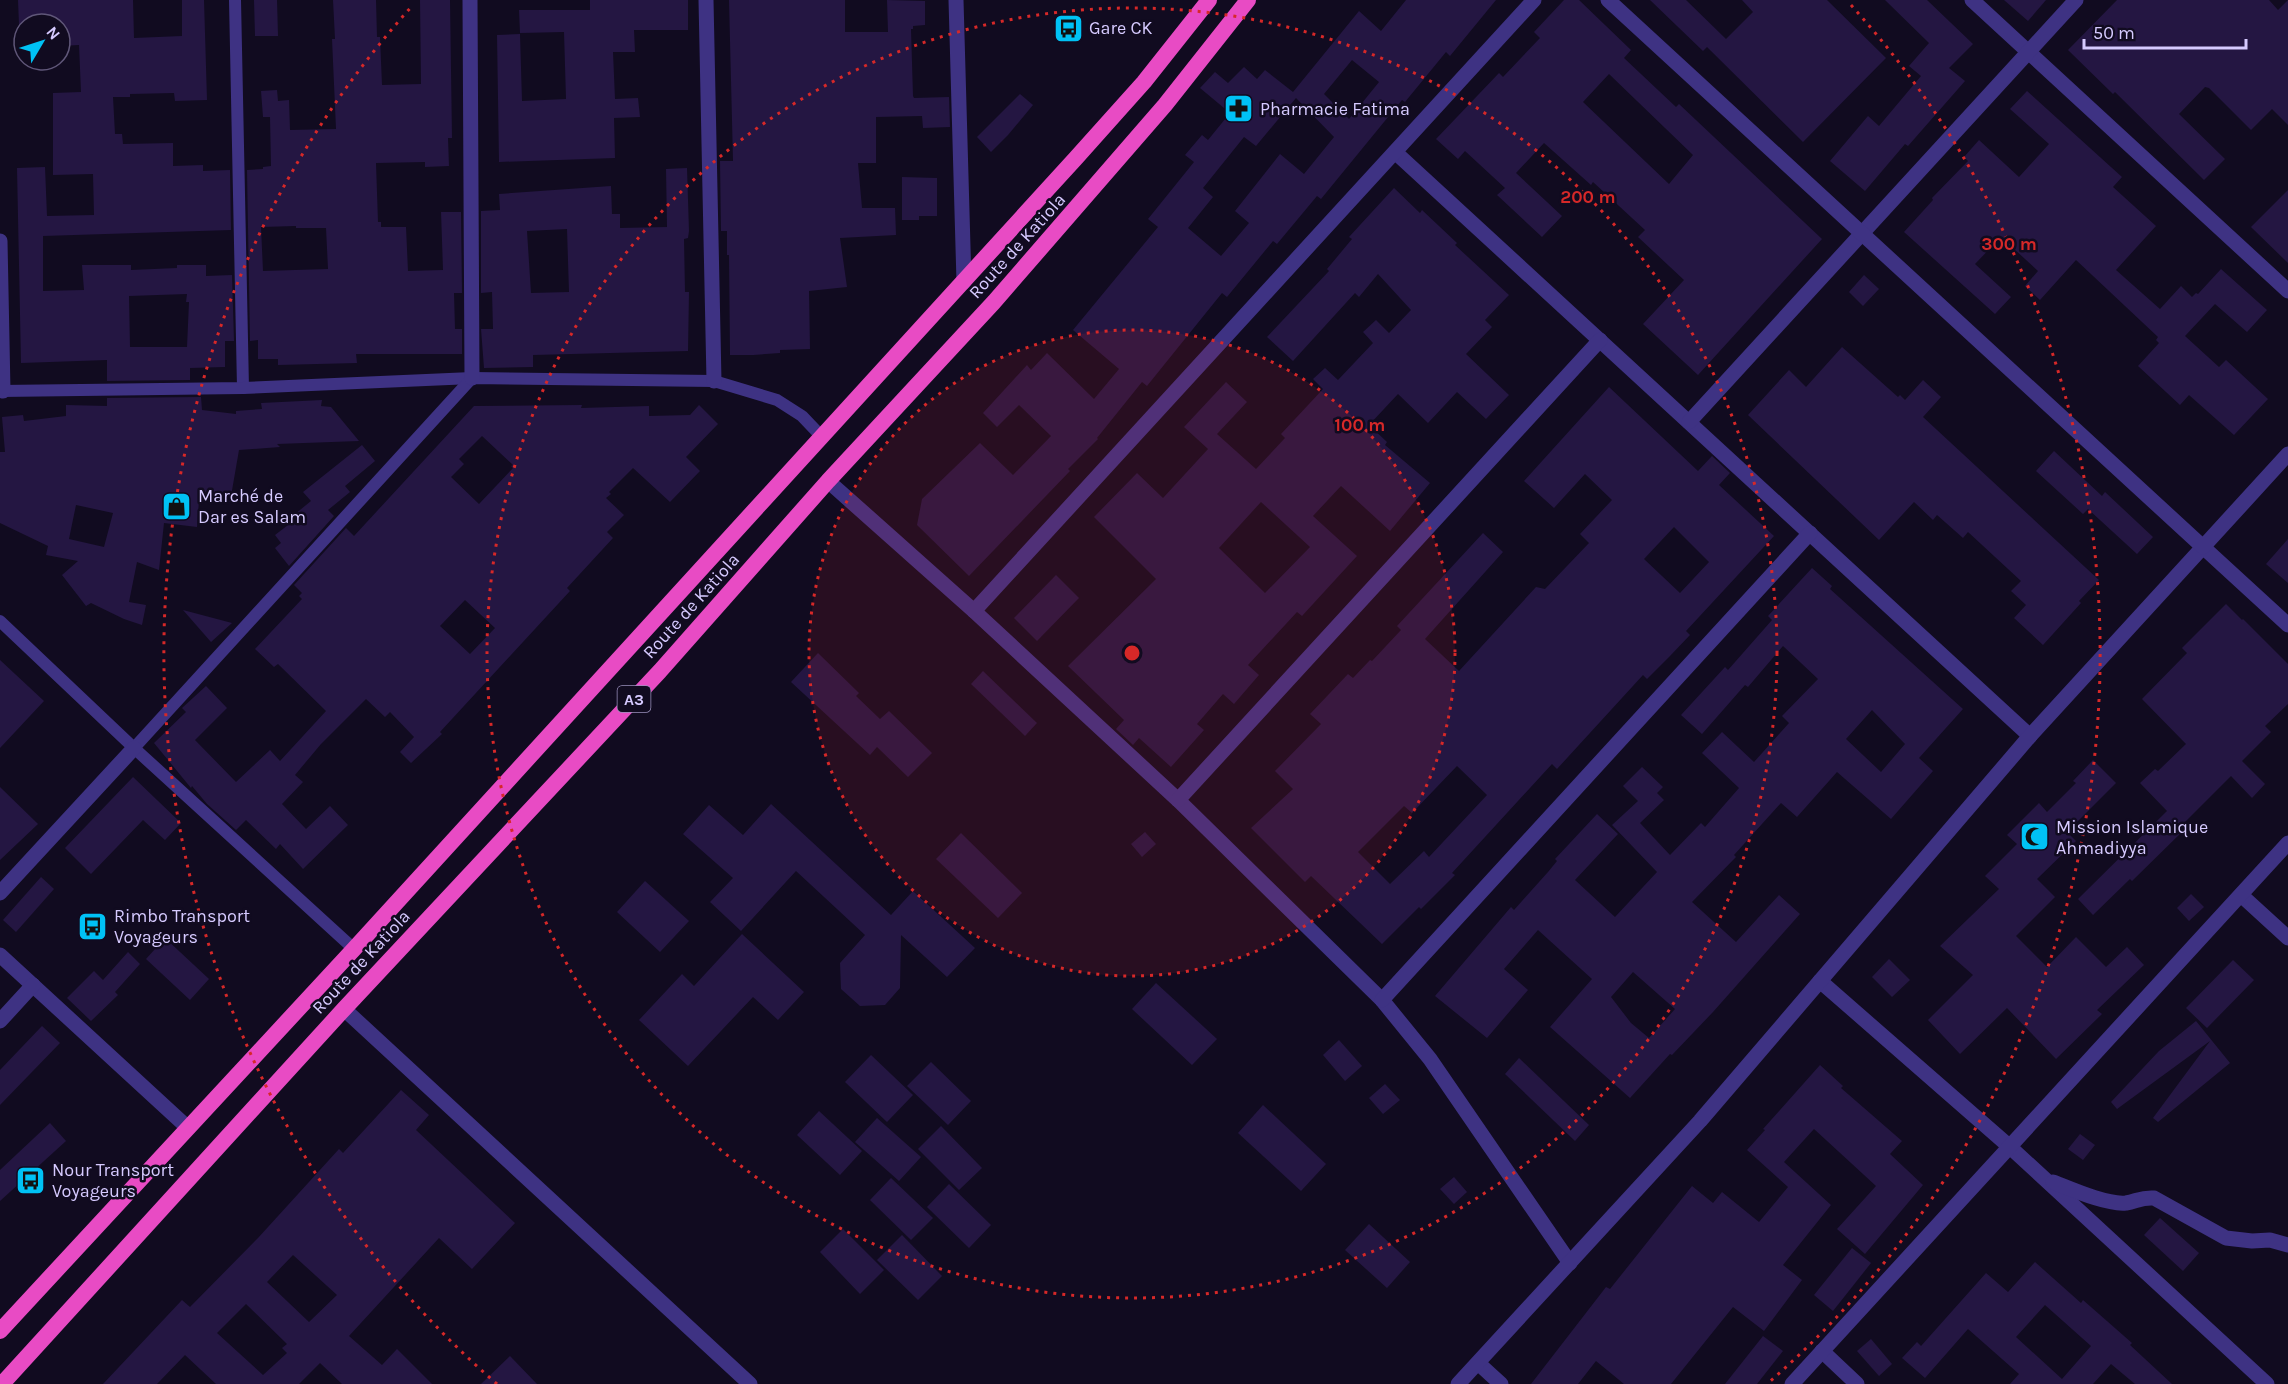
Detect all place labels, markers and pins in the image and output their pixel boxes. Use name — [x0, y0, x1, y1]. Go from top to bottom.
bus stop icon: Gare CK — [1052, 12, 1084, 44]
place label: Gare CK — [1089, 17, 1153, 39]
pharmacy icon: Pharmacie Fatima — [1223, 93, 1255, 125]
place label: Pharmacie Fatima — [1260, 98, 1410, 120]
place label: Marché de Dar es Salam — [198, 485, 306, 528]
shop icon: Marché de Dar es Salam — [161, 490, 193, 522]
centre of rings — [1122, 643, 1142, 663]
place label: Mission Islamique Ahmadiyya — [2056, 816, 2208, 859]
mosque icon: Mission Islamique Ahmadiyya — [2019, 821, 2051, 853]
place label: Rimbo Transport Voyageurs — [114, 905, 250, 948]
bus stop icon: Rimbo Transport Voyageurs — [77, 910, 109, 942]
place label: Nour Transport Voyageurs — [52, 1159, 174, 1202]
bus stop icon: Nour Transport Voyageurs — [15, 1164, 47, 1196]

